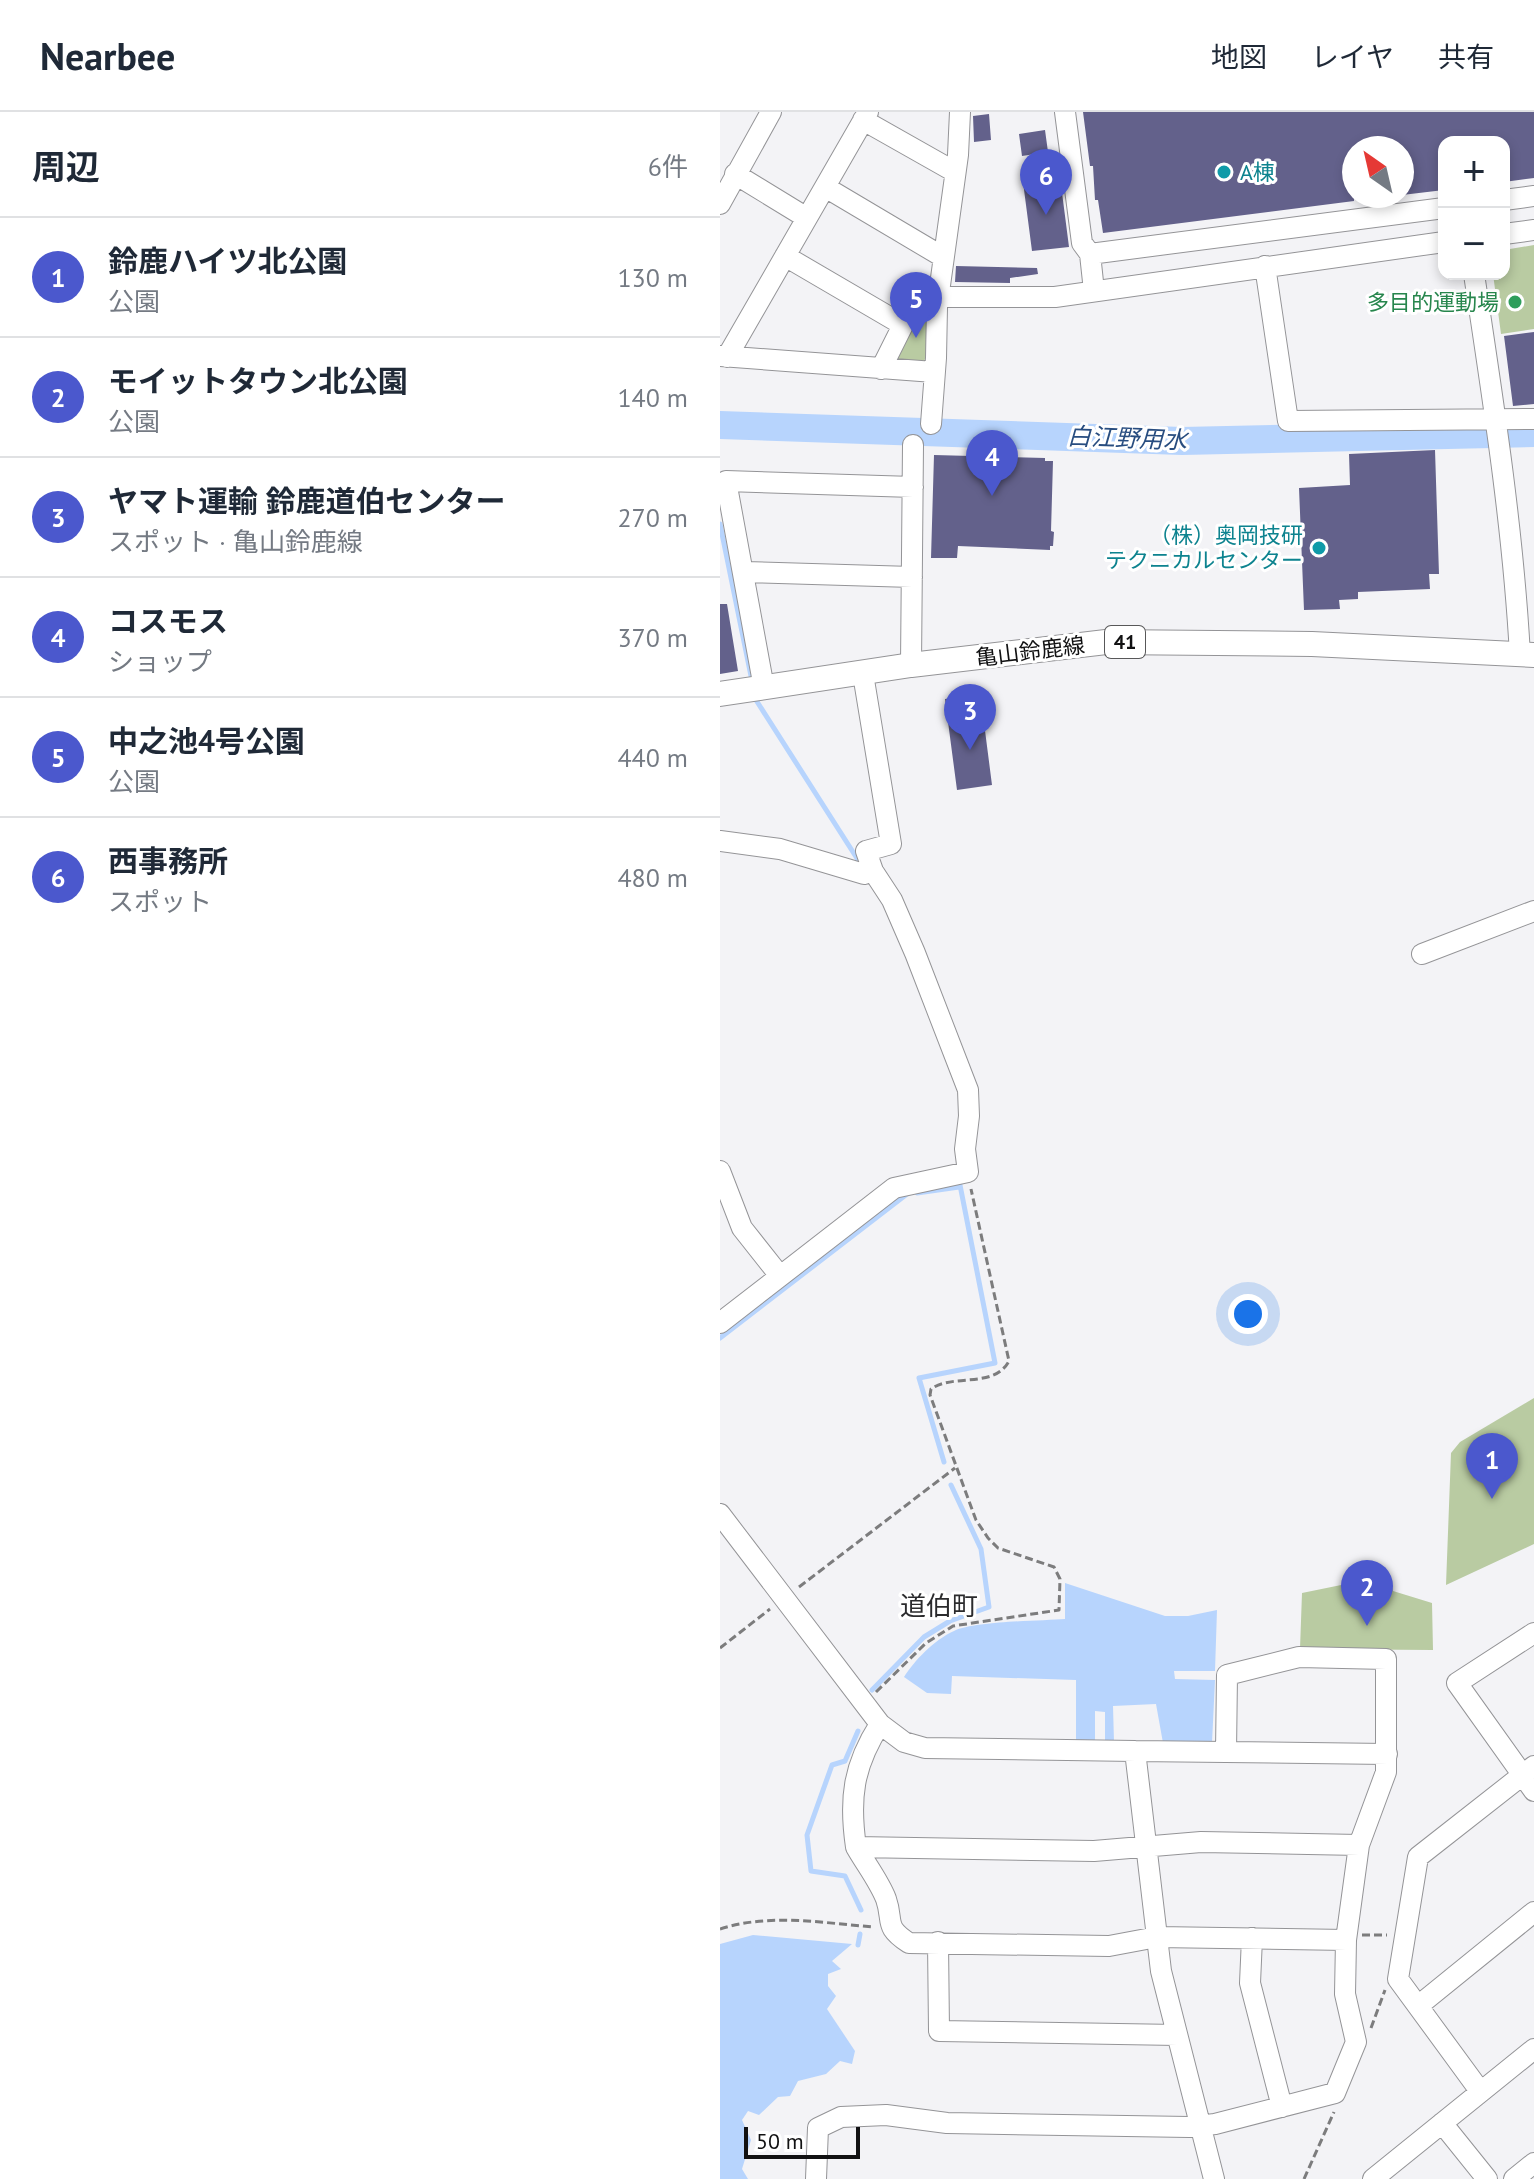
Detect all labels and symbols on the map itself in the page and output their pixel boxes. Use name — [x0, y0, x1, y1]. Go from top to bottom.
north arrow — [1342, 136, 1414, 208]
pin: 6 — [1020, 149, 1072, 215]
place label: A棟 — [1240, 158, 1275, 186]
marker: A棟 — [1215, 163, 1233, 181]
pin: 5 — [890, 272, 942, 338]
place label: 多目的運動場 — [1367, 288, 1499, 316]
marker: 多目的運動場 — [1506, 293, 1524, 311]
water label: 白江野用水 — [1066, 420, 1191, 456]
pin: 4 — [966, 430, 1018, 496]
place label: （株）奥岡技研 テクニカルセンター — [1105, 521, 1303, 574]
marker: （株）奥岡技研 テクニカルセンター — [1310, 539, 1328, 557]
road number: 41 — [1105, 626, 1145, 658]
street label: 亀山鈴鹿線 — [974, 630, 1086, 672]
pin: 3 — [944, 684, 996, 750]
your location — [1228, 1294, 1268, 1334]
pin: 1 — [1466, 1433, 1518, 1499]
pin: 2 — [1341, 1560, 1393, 1626]
district label: 道伯町 — [900, 1589, 978, 1622]
scale bar — [744, 2123, 860, 2159]

